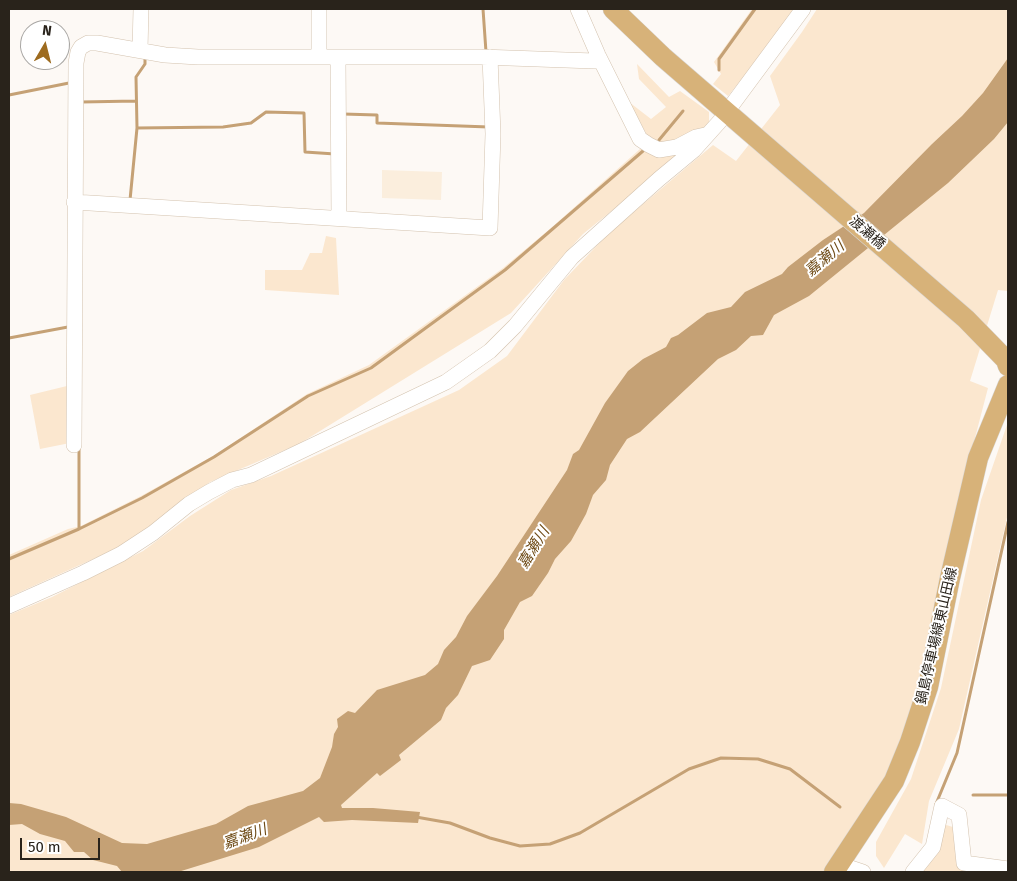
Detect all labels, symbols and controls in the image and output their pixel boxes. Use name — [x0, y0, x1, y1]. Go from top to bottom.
north arrow — [20, 20, 70, 70]
text: N — [41, 22, 53, 40]
street label: 渡瀬橋 — [846, 213, 888, 253]
water label: 嘉瀬川 — [802, 238, 848, 280]
water label: 嘉瀬川 — [514, 524, 554, 572]
street label: 鍋島停車場線東山田線 — [913, 566, 961, 706]
water label: 嘉瀬川 — [221, 821, 269, 853]
scale bar — [22, 828, 102, 860]
text: 50 m — [28, 838, 61, 856]

